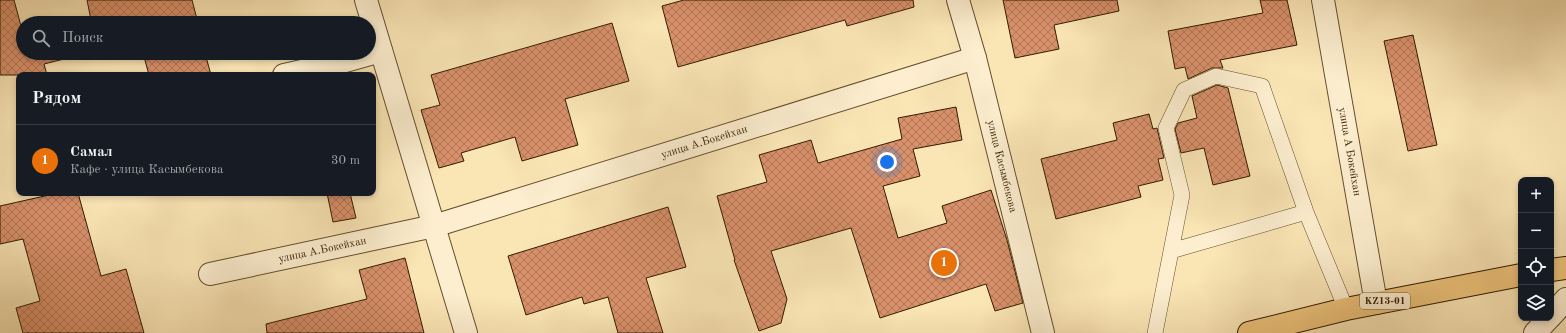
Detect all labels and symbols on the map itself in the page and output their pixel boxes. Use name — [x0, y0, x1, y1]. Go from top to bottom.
street label: улица А Бокейхан — [1336, 107, 1363, 197]
street label: улица Касымбекова — [985, 119, 1019, 214]
street label: улица А.Бокейхан — [660, 124, 749, 161]
your location — [877, 152, 897, 172]
street label: улица А.Бокейхан — [277, 235, 367, 265]
pin: 1 — [931, 248, 957, 278]
road number: KZ13-01 — [1360, 293, 1410, 309]

